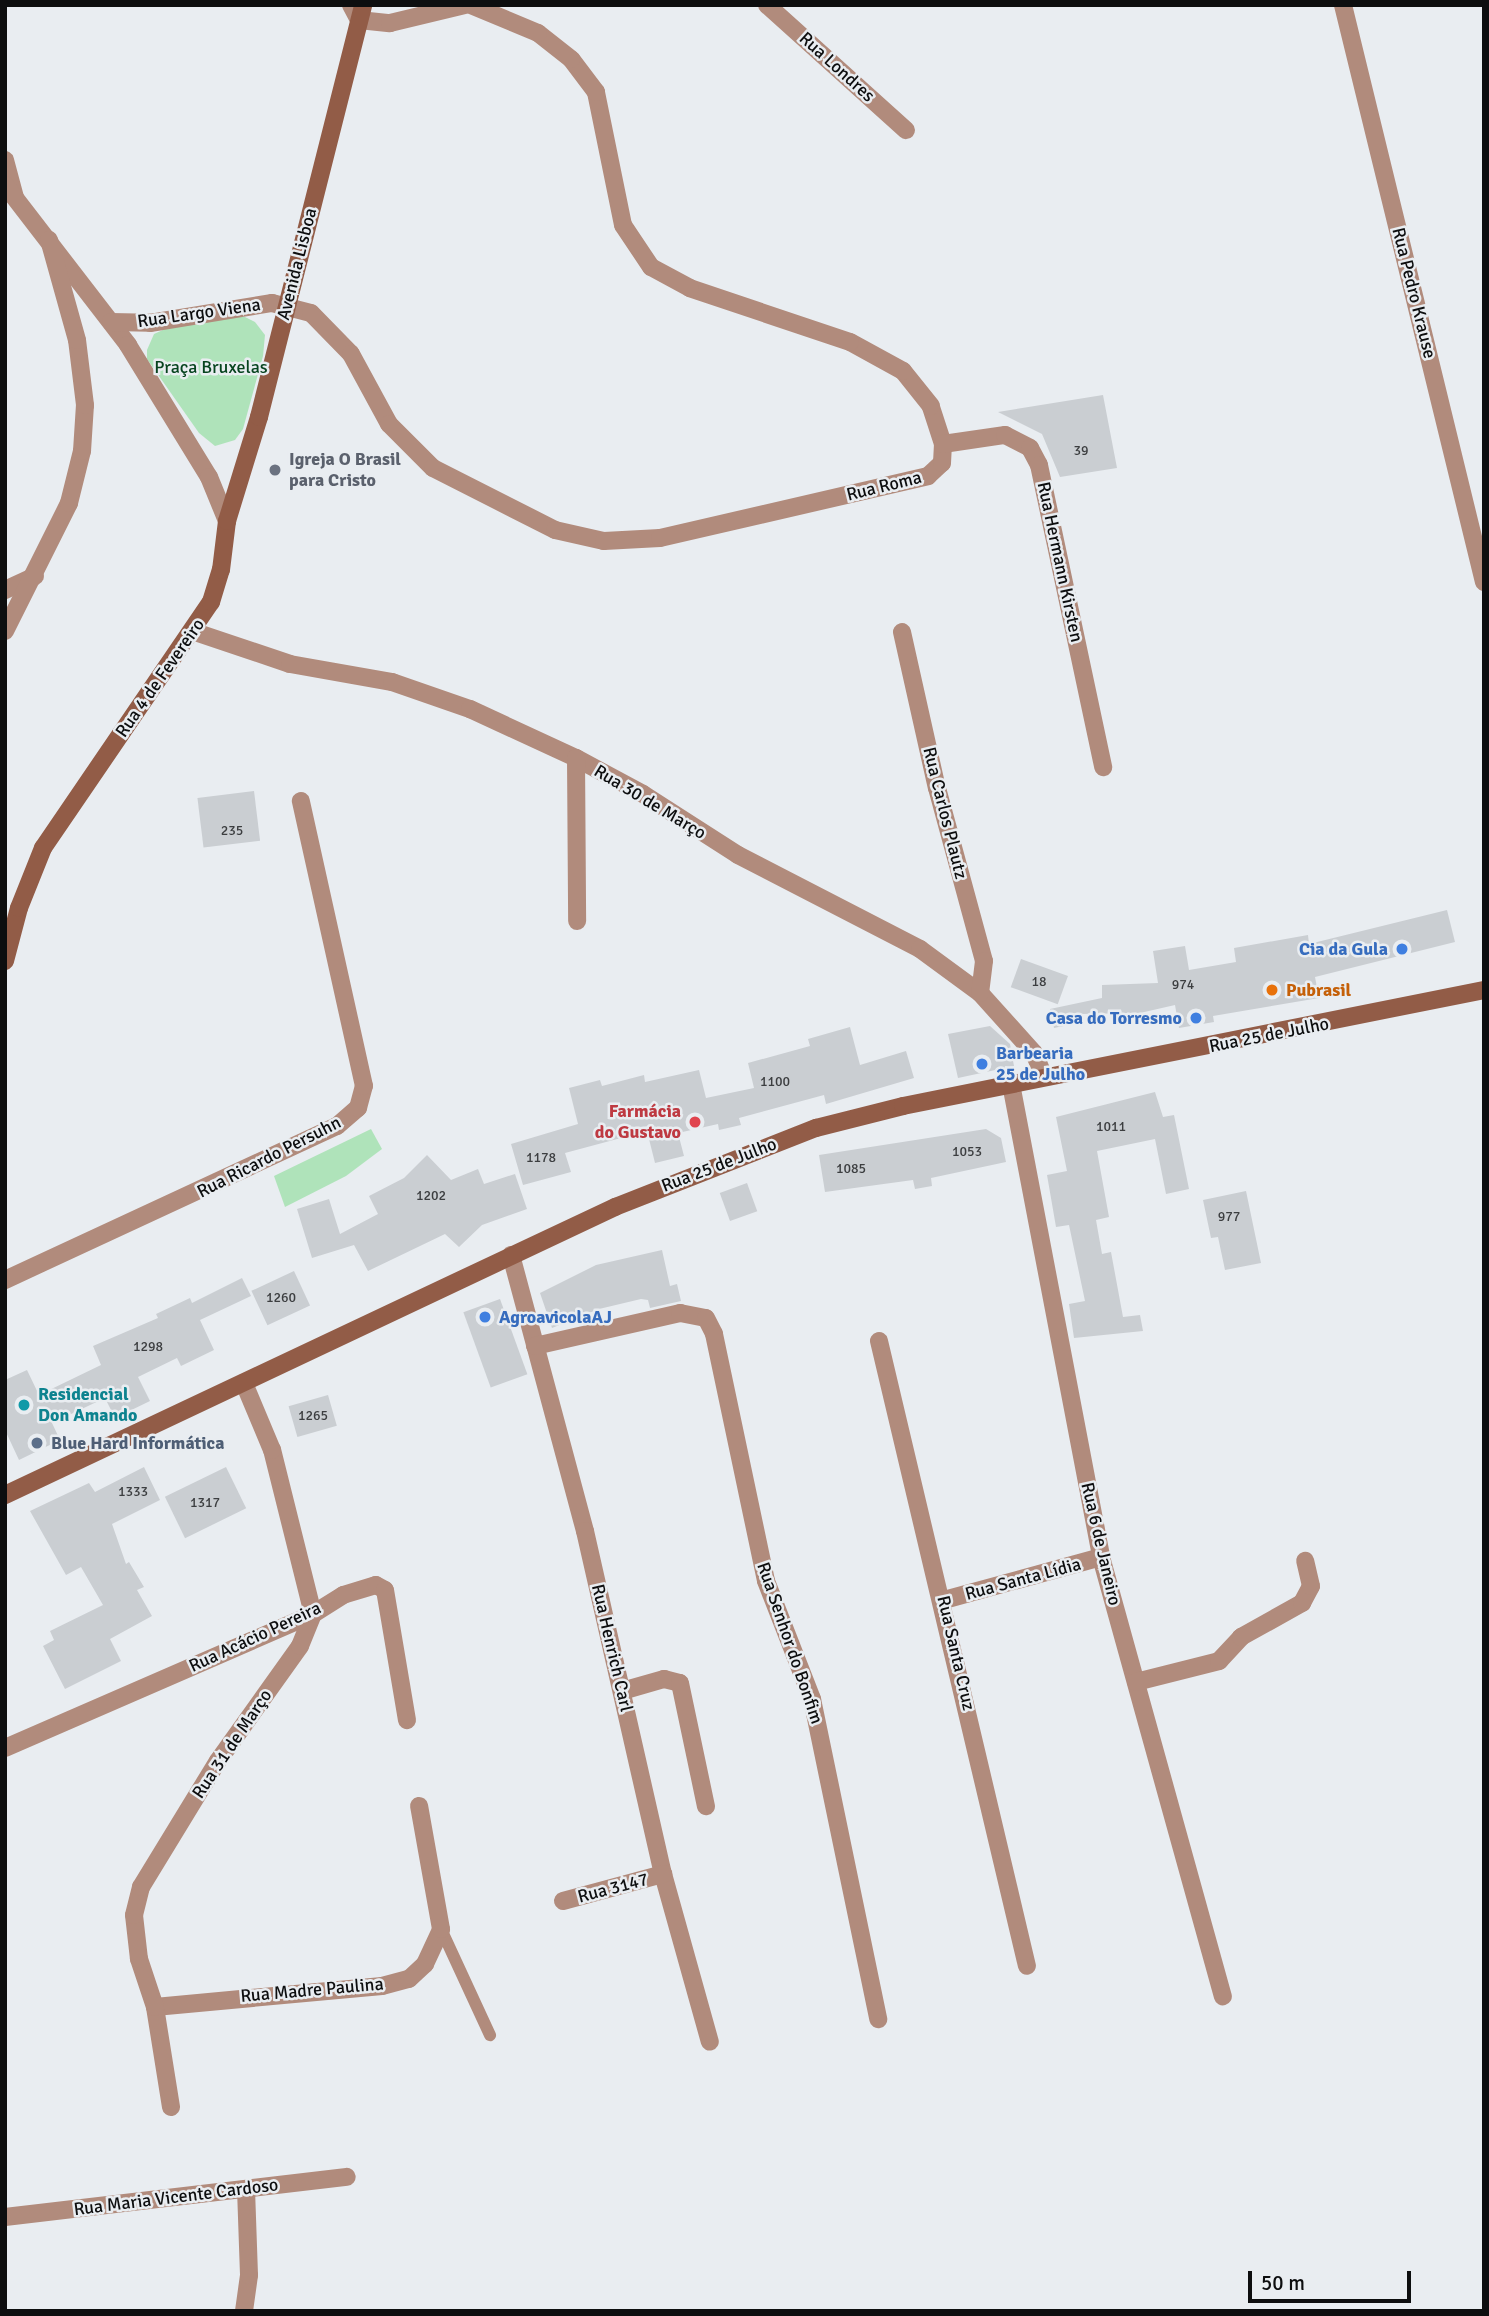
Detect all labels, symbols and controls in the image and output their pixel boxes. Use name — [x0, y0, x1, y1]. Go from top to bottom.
street label: Rua Londres — [795, 27, 879, 107]
street label: Avenida Lisboa — [273, 206, 321, 322]
street label: Rua Pedro Krause — [1387, 225, 1441, 361]
street label: Rua Largo Viena — [136, 294, 262, 332]
park label: Praça Bruxelas — [154, 356, 268, 378]
house number: 39 — [1073, 443, 1089, 459]
place label: Igreja O Brasil para Cristo — [289, 449, 401, 491]
marker: Igreja O Brasil para Cristo — [267, 462, 283, 478]
street label: Rua Roma — [844, 466, 924, 506]
street label: Rua Hermann Kirsten — [1032, 480, 1088, 644]
street label: Rua 4 de Fevereiro — [111, 614, 209, 742]
street label: Rua Carlos Plautz — [918, 745, 972, 881]
street label: Rua 30 de Março — [590, 760, 710, 844]
house number: 235 — [221, 823, 243, 839]
place label: Cia da Gula — [1299, 938, 1388, 960]
marker: Cia da Gula — [1394, 941, 1410, 957]
house number: 18 — [1031, 974, 1047, 990]
house number: 974 — [1172, 977, 1194, 993]
place label: Pubrasil — [1286, 979, 1351, 1001]
marker: Pubrasil — [1264, 982, 1280, 998]
place label: Casa do Torresmo — [1046, 1007, 1182, 1029]
marker: Casa do Torresmo — [1188, 1010, 1204, 1026]
street label: Rua 25 de Julho — [1207, 1013, 1331, 1057]
place label: Barbearia 25 de Julho — [996, 1043, 1085, 1086]
marker: Barbearia 25 de Julho — [974, 1056, 990, 1072]
house number: 1100 — [760, 1074, 790, 1090]
place label: Farmácia do Gustavo — [595, 1101, 681, 1144]
street label: Rua Ricardo Persuhn — [193, 1111, 345, 1203]
marker: Farmácia do Gustavo — [687, 1114, 703, 1130]
house number: 1011 — [1096, 1119, 1126, 1135]
street label: Rua 25 de Julho — [658, 1133, 780, 1197]
house number: 1053 — [952, 1144, 982, 1160]
house number: 1178 — [526, 1150, 556, 1166]
house number: 1085 — [836, 1161, 866, 1177]
house number: 1202 — [416, 1188, 446, 1204]
house number: 977 — [1218, 1209, 1240, 1225]
house number: 1260 — [266, 1290, 296, 1306]
place label: AgroavicolaAJ — [499, 1306, 612, 1328]
marker: AgroavicolaAJ — [477, 1309, 493, 1325]
house number: 1298 — [133, 1339, 163, 1355]
place label: Residencial Don Amando — [38, 1384, 137, 1426]
marker: Residencial Don Amando — [16, 1397, 32, 1413]
house number: 1265 — [298, 1408, 328, 1424]
place label: Blue Hard Informática — [51, 1432, 224, 1454]
marker: Blue Hard Informática — [29, 1435, 45, 1451]
street label: Rua 6 de Janeiro — [1076, 1480, 1126, 1608]
house number: 1333 — [118, 1484, 148, 1500]
house number: 1317 — [190, 1495, 220, 1511]
street label: Rua Santa Lídia — [963, 1553, 1083, 1605]
street label: Rua Senhor do Bonfim — [752, 1559, 828, 1727]
street label: Rua Henrich Carl — [587, 1582, 637, 1714]
street label: Rua Santa Cruz — [932, 1594, 980, 1712]
street label: Rua Acácio Pereira — [186, 1597, 324, 1677]
street label: Rua 31 de Março — [188, 1685, 276, 1803]
street label: Rua 3147 — [575, 1868, 651, 1908]
street label: Rua Madre Paulina — [240, 1973, 384, 2007]
street label: Rua Maria Vicente Cardoso — [72, 2174, 280, 2220]
scale bar — [1251, 2256, 1414, 2300]
text: 50 m — [1261, 2270, 1305, 2296]

